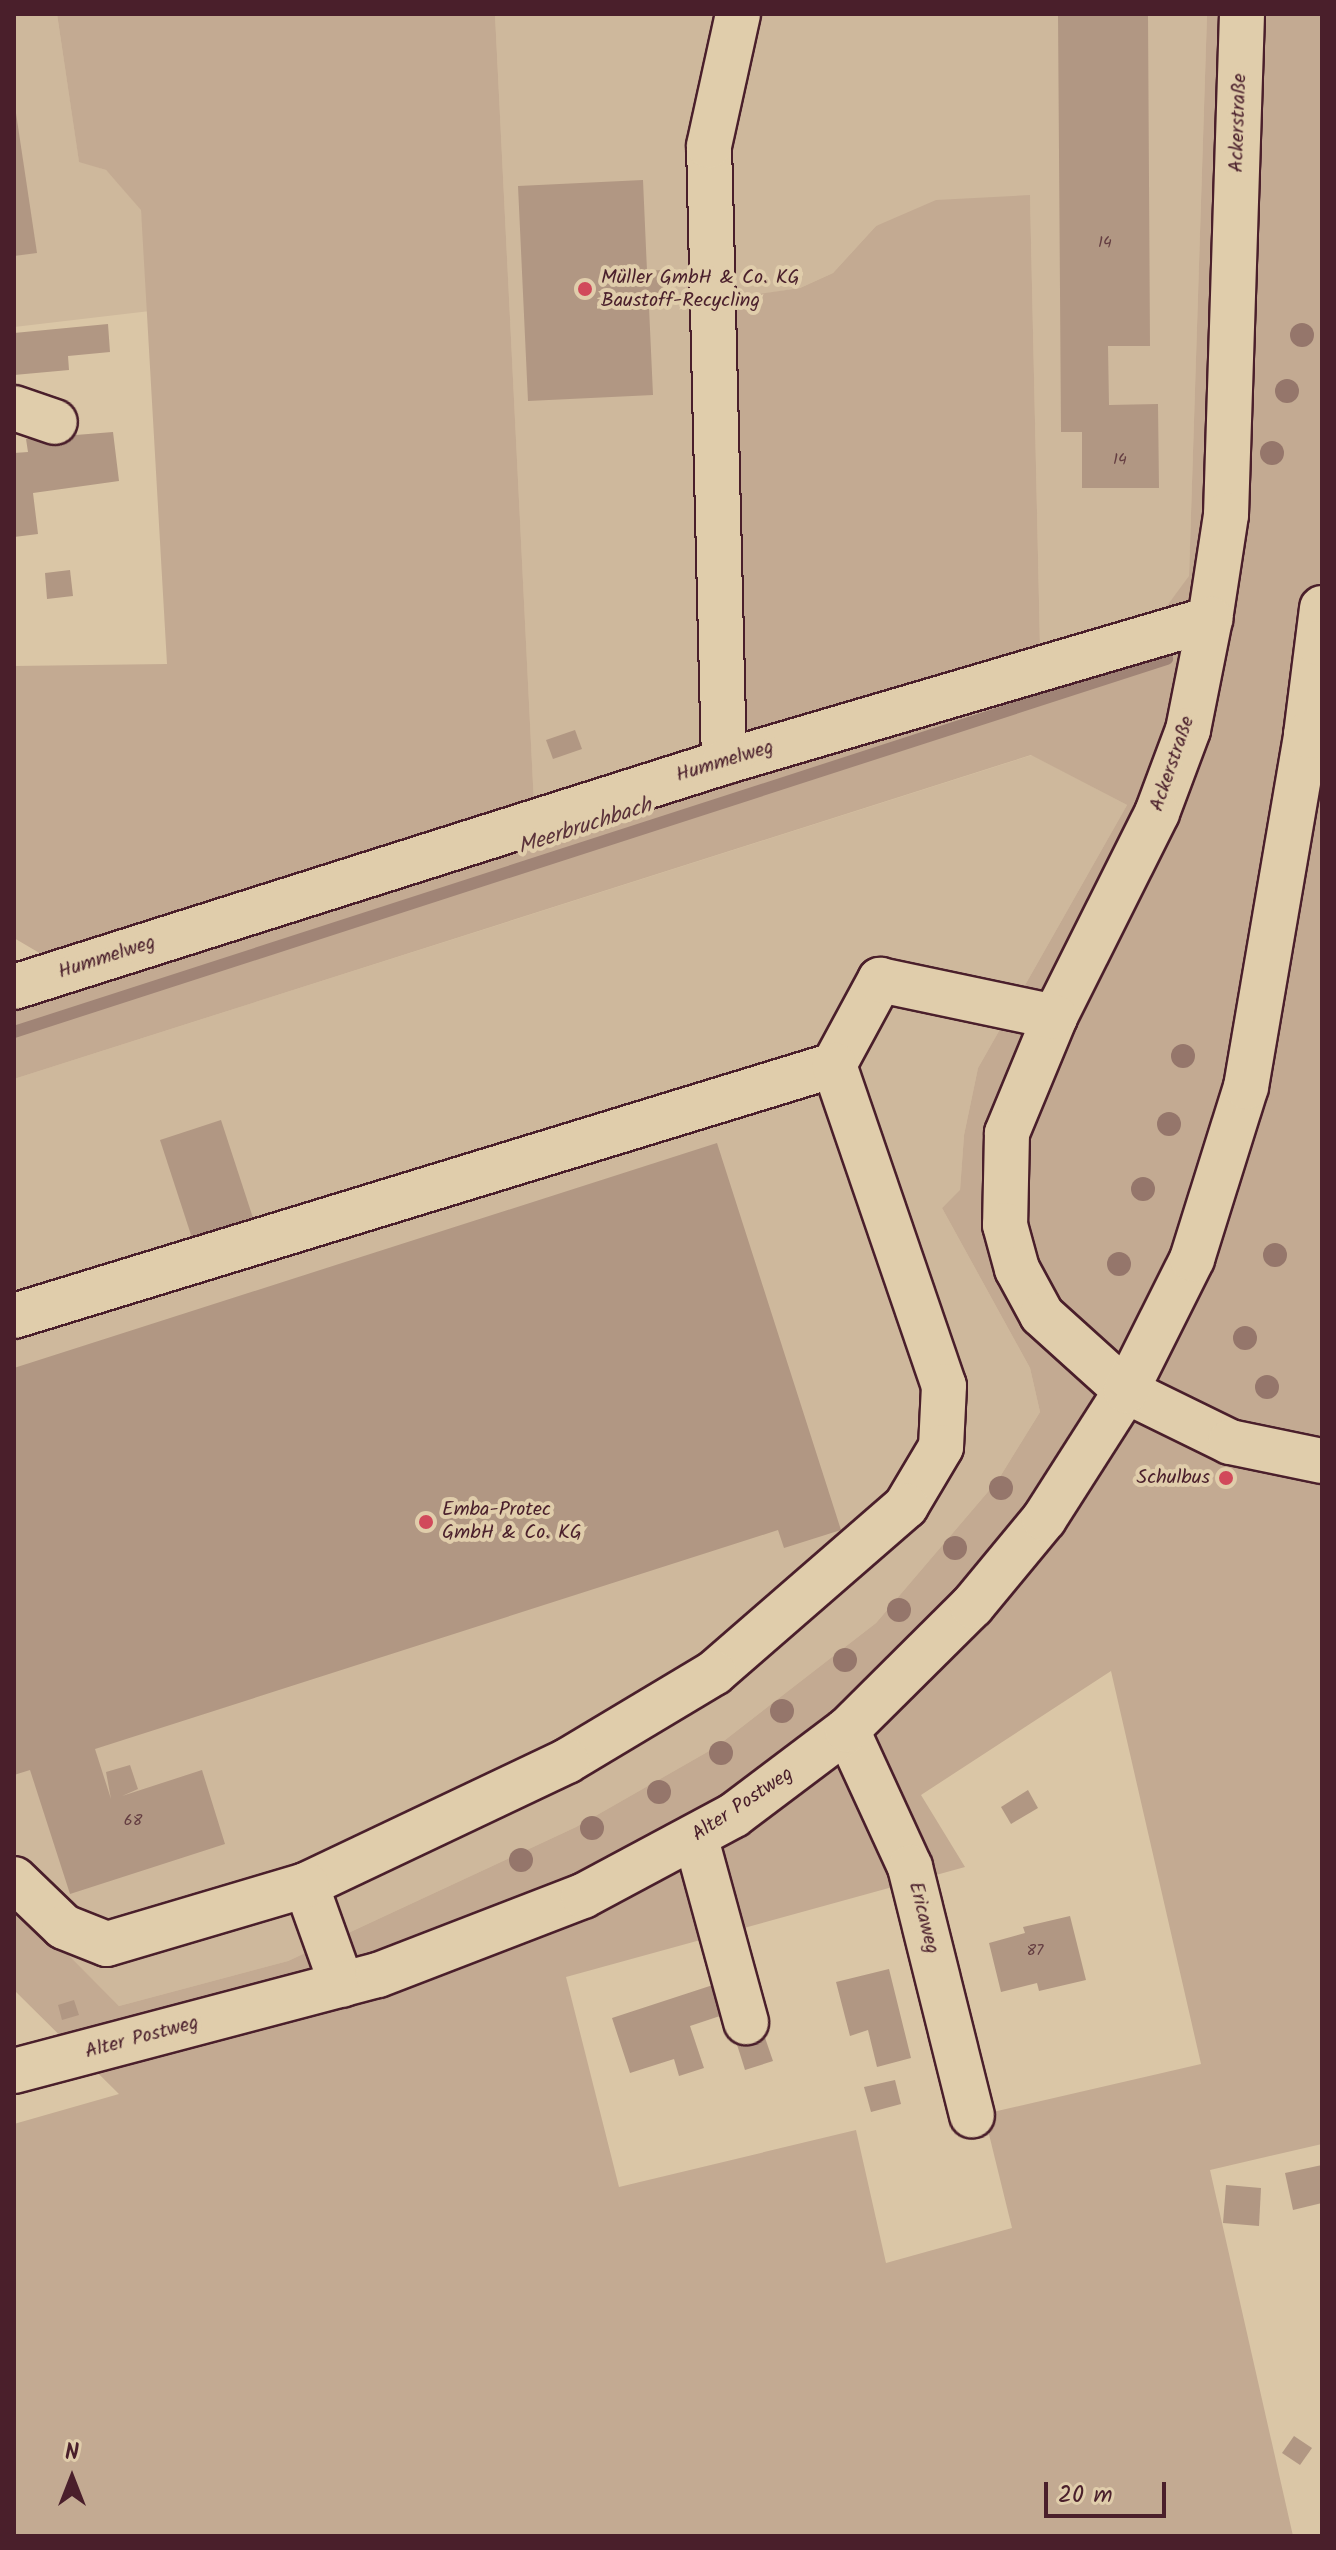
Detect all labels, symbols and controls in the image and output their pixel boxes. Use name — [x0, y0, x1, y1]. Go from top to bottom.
street label: Ackerstraße — [1225, 73, 1253, 173]
house number: 14 — [1098, 233, 1112, 253]
place label: Müller GmbH & Co. KG Baustoff-Recycling — [601, 266, 800, 313]
marker: Müller GmbH & Co. KG Baustoff-Recycling — [576, 280, 594, 298]
house number: 14 — [1113, 450, 1127, 470]
street label: Ackerstraße — [1146, 713, 1200, 815]
street label: Hummelweg — [673, 736, 777, 788]
water label: Meerbruchbach — [515, 793, 655, 861]
street label: Hummelweg — [55, 931, 159, 985]
place label: Schulbus — [1137, 1466, 1210, 1490]
marker: Schulbus — [1217, 1469, 1235, 1487]
place label: Emba-Protec GmbH & Co. KG — [442, 1498, 582, 1545]
marker: Emba-Protec GmbH & Co. KG — [417, 1513, 435, 1531]
street label: Alter Postweg — [688, 1762, 798, 1848]
house number: 68 — [124, 1811, 142, 1831]
street label: Ericaweg — [902, 1880, 944, 1956]
house number: 87 — [1026, 1941, 1044, 1961]
street label: Alter Postweg — [83, 2011, 201, 2065]
text: N — [65, 2436, 79, 2471]
north arrow — [32, 2438, 112, 2518]
scale bar — [1048, 2466, 1170, 2516]
text: 20 m — [1058, 2476, 1113, 2515]

